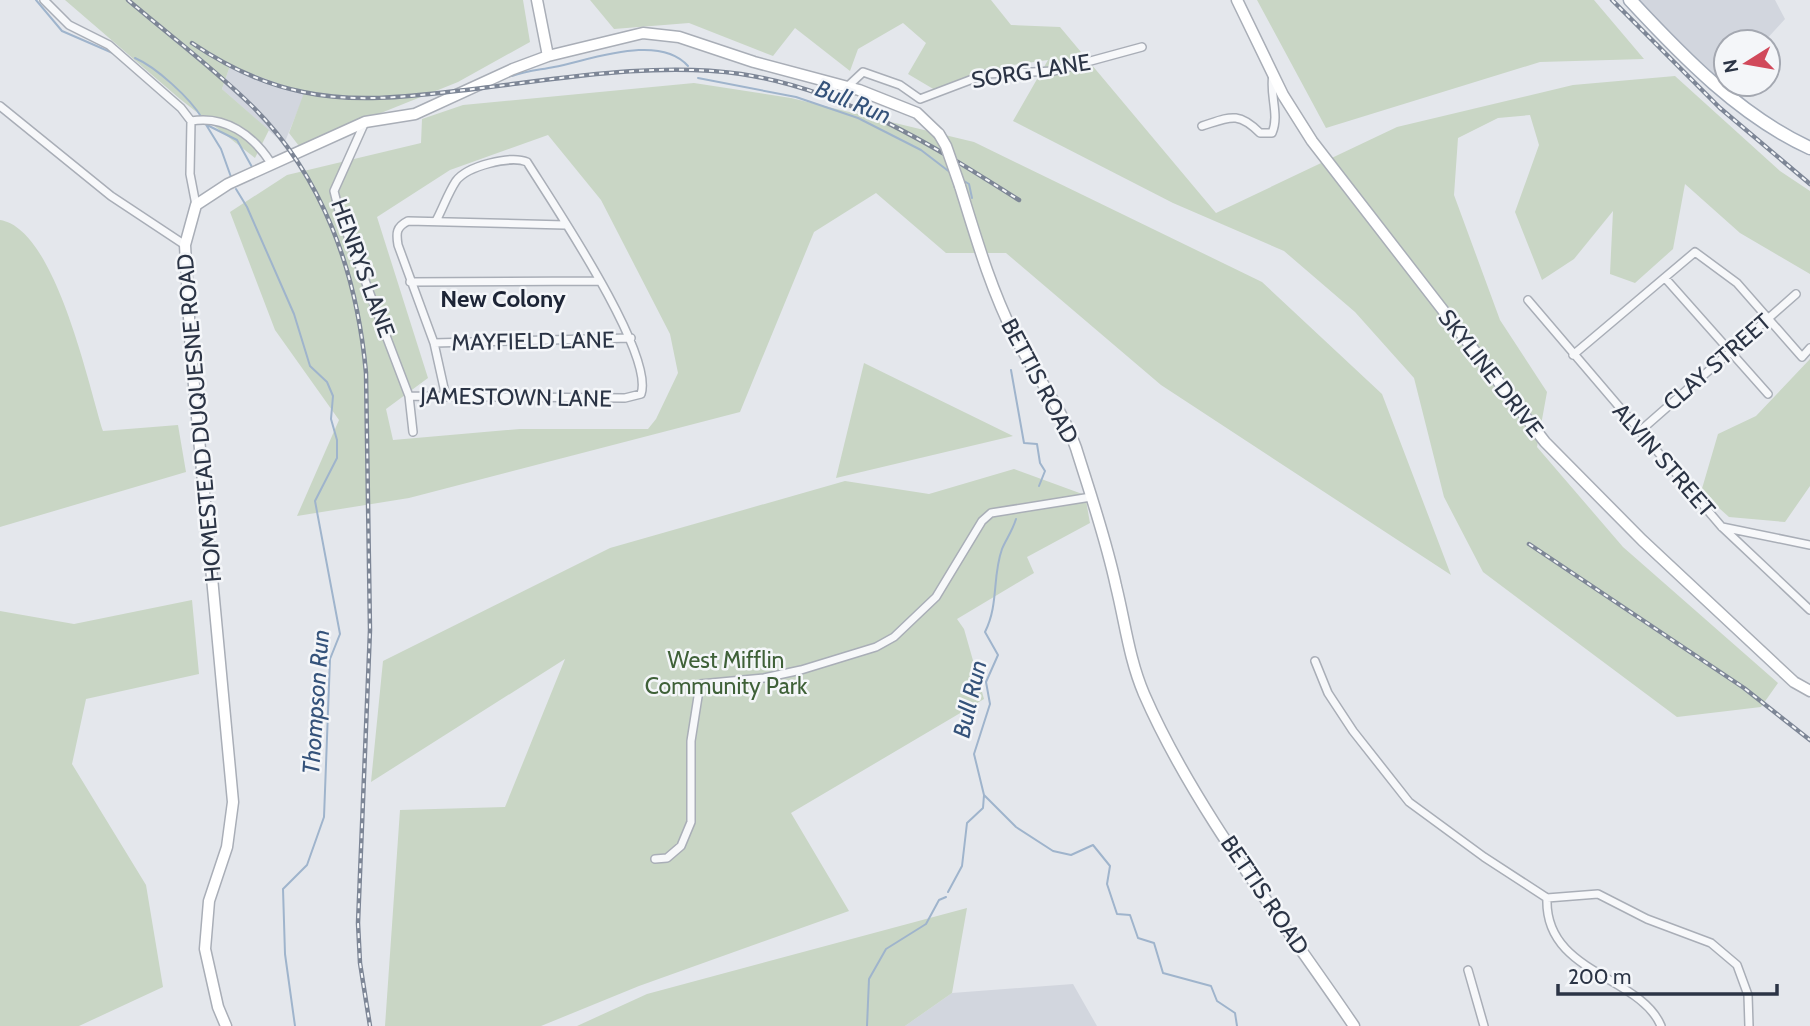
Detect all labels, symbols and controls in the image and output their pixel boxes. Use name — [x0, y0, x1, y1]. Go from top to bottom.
north arrow — [1712, 28, 1782, 98]
street label: SORG LANE — [969, 48, 1093, 94]
text: N — [1718, 57, 1743, 75]
water label: Bull Run — [811, 73, 895, 130]
street label: HENRYS LANE — [325, 195, 401, 341]
street label: HOMESTEAD DUQUESNE ROAD — [171, 252, 227, 584]
district label: New Colony — [440, 284, 566, 313]
street label: SKYLINE DRIVE — [1432, 304, 1550, 442]
street label: CLAY STREET — [1657, 308, 1777, 416]
street label: BETTIS ROAD — [995, 314, 1085, 448]
street label: MAYFIELD LANE — [451, 326, 615, 356]
street label: JAMESTOWN LANE — [419, 381, 612, 413]
street label: ALVIN STREET — [1607, 397, 1721, 523]
water label: Thompson Run — [296, 629, 335, 775]
park label: West Mifflin Community Park — [645, 646, 808, 700]
water label: Bull Run — [947, 657, 993, 741]
street label: BETTIS ROAD — [1215, 830, 1315, 960]
scale bar — [1558, 953, 1777, 997]
text: 200 m — [1568, 964, 1631, 989]

